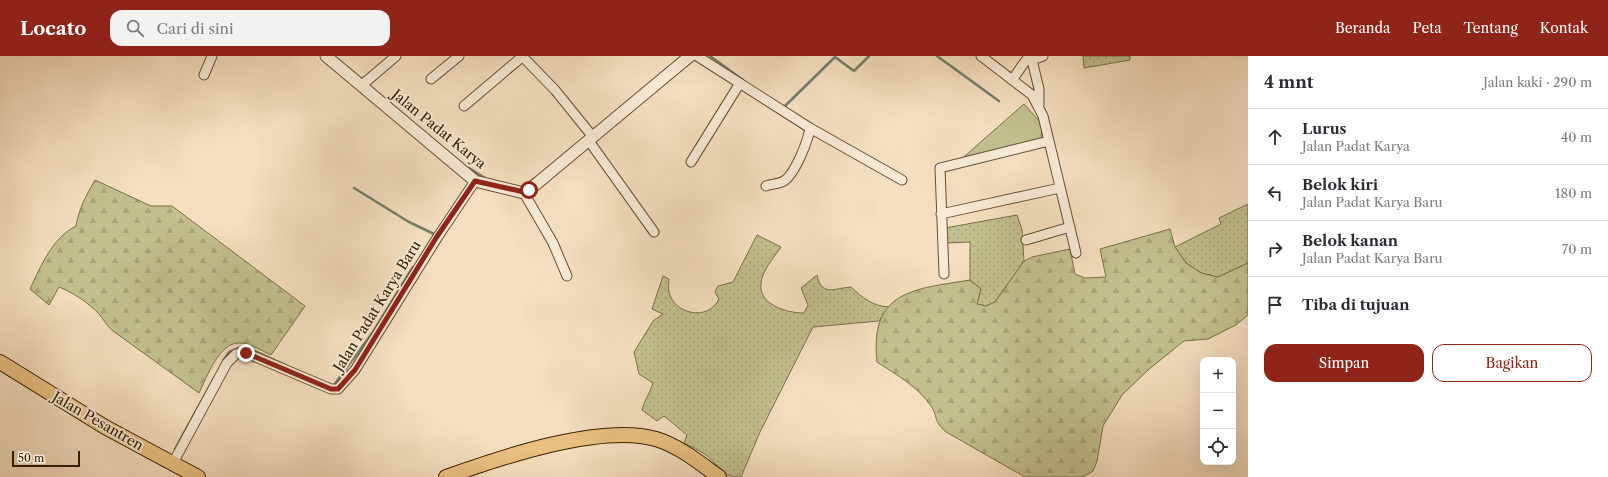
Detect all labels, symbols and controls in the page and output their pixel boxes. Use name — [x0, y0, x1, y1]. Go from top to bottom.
search box — [110, 10, 390, 46]
text: Locato — [20, 17, 86, 40]
icon: search — [124, 17, 146, 39]
text: Cari di sini — [156, 19, 234, 38]
text: Beranda — [1335, 19, 1391, 37]
text: Peta — [1413, 19, 1442, 37]
text: Tentang — [1464, 19, 1518, 37]
text: Kontak — [1540, 19, 1588, 37]
text: 4 mnt — [1264, 72, 1314, 92]
text: Jalan kaki · 290 m — [1483, 74, 1592, 90]
street label: Jalan Padat Karya — [387, 84, 490, 173]
text: Lurus — [1302, 119, 1347, 138]
icon: ahead — [1264, 126, 1286, 148]
text: 40 m — [1561, 129, 1592, 145]
text: Jalan Padat Karya — [1302, 138, 1410, 154]
text: Belok kiri — [1302, 175, 1378, 194]
route start — [520, 181, 538, 199]
icon: left — [1264, 182, 1286, 204]
text: 180 m — [1555, 185, 1592, 201]
text: Jalan Padat Karya Baru — [1302, 194, 1443, 210]
text: Belok kanan — [1302, 231, 1398, 250]
street label: Jalan Padat Karya Baru — [328, 237, 425, 377]
icon: right — [1264, 238, 1286, 260]
text: 70 m — [1562, 241, 1592, 257]
text: Jalan Padat Karya Baru — [1302, 250, 1443, 266]
icon: arrive — [1264, 294, 1286, 316]
text: Tiba di tujuan — [1302, 295, 1410, 314]
route end — [237, 344, 255, 362]
button: Simpan — [1264, 344, 1424, 382]
button: Bagikan — [1432, 344, 1592, 382]
map controls — [1200, 357, 1236, 465]
button: + — [1200, 357, 1236, 393]
street label: Jalan Pesantren — [47, 387, 147, 455]
button: − — [1200, 393, 1236, 429]
button: locate — [1200, 429, 1236, 465]
scale bar — [12, 449, 80, 468]
text: 50 m — [18, 451, 44, 465]

